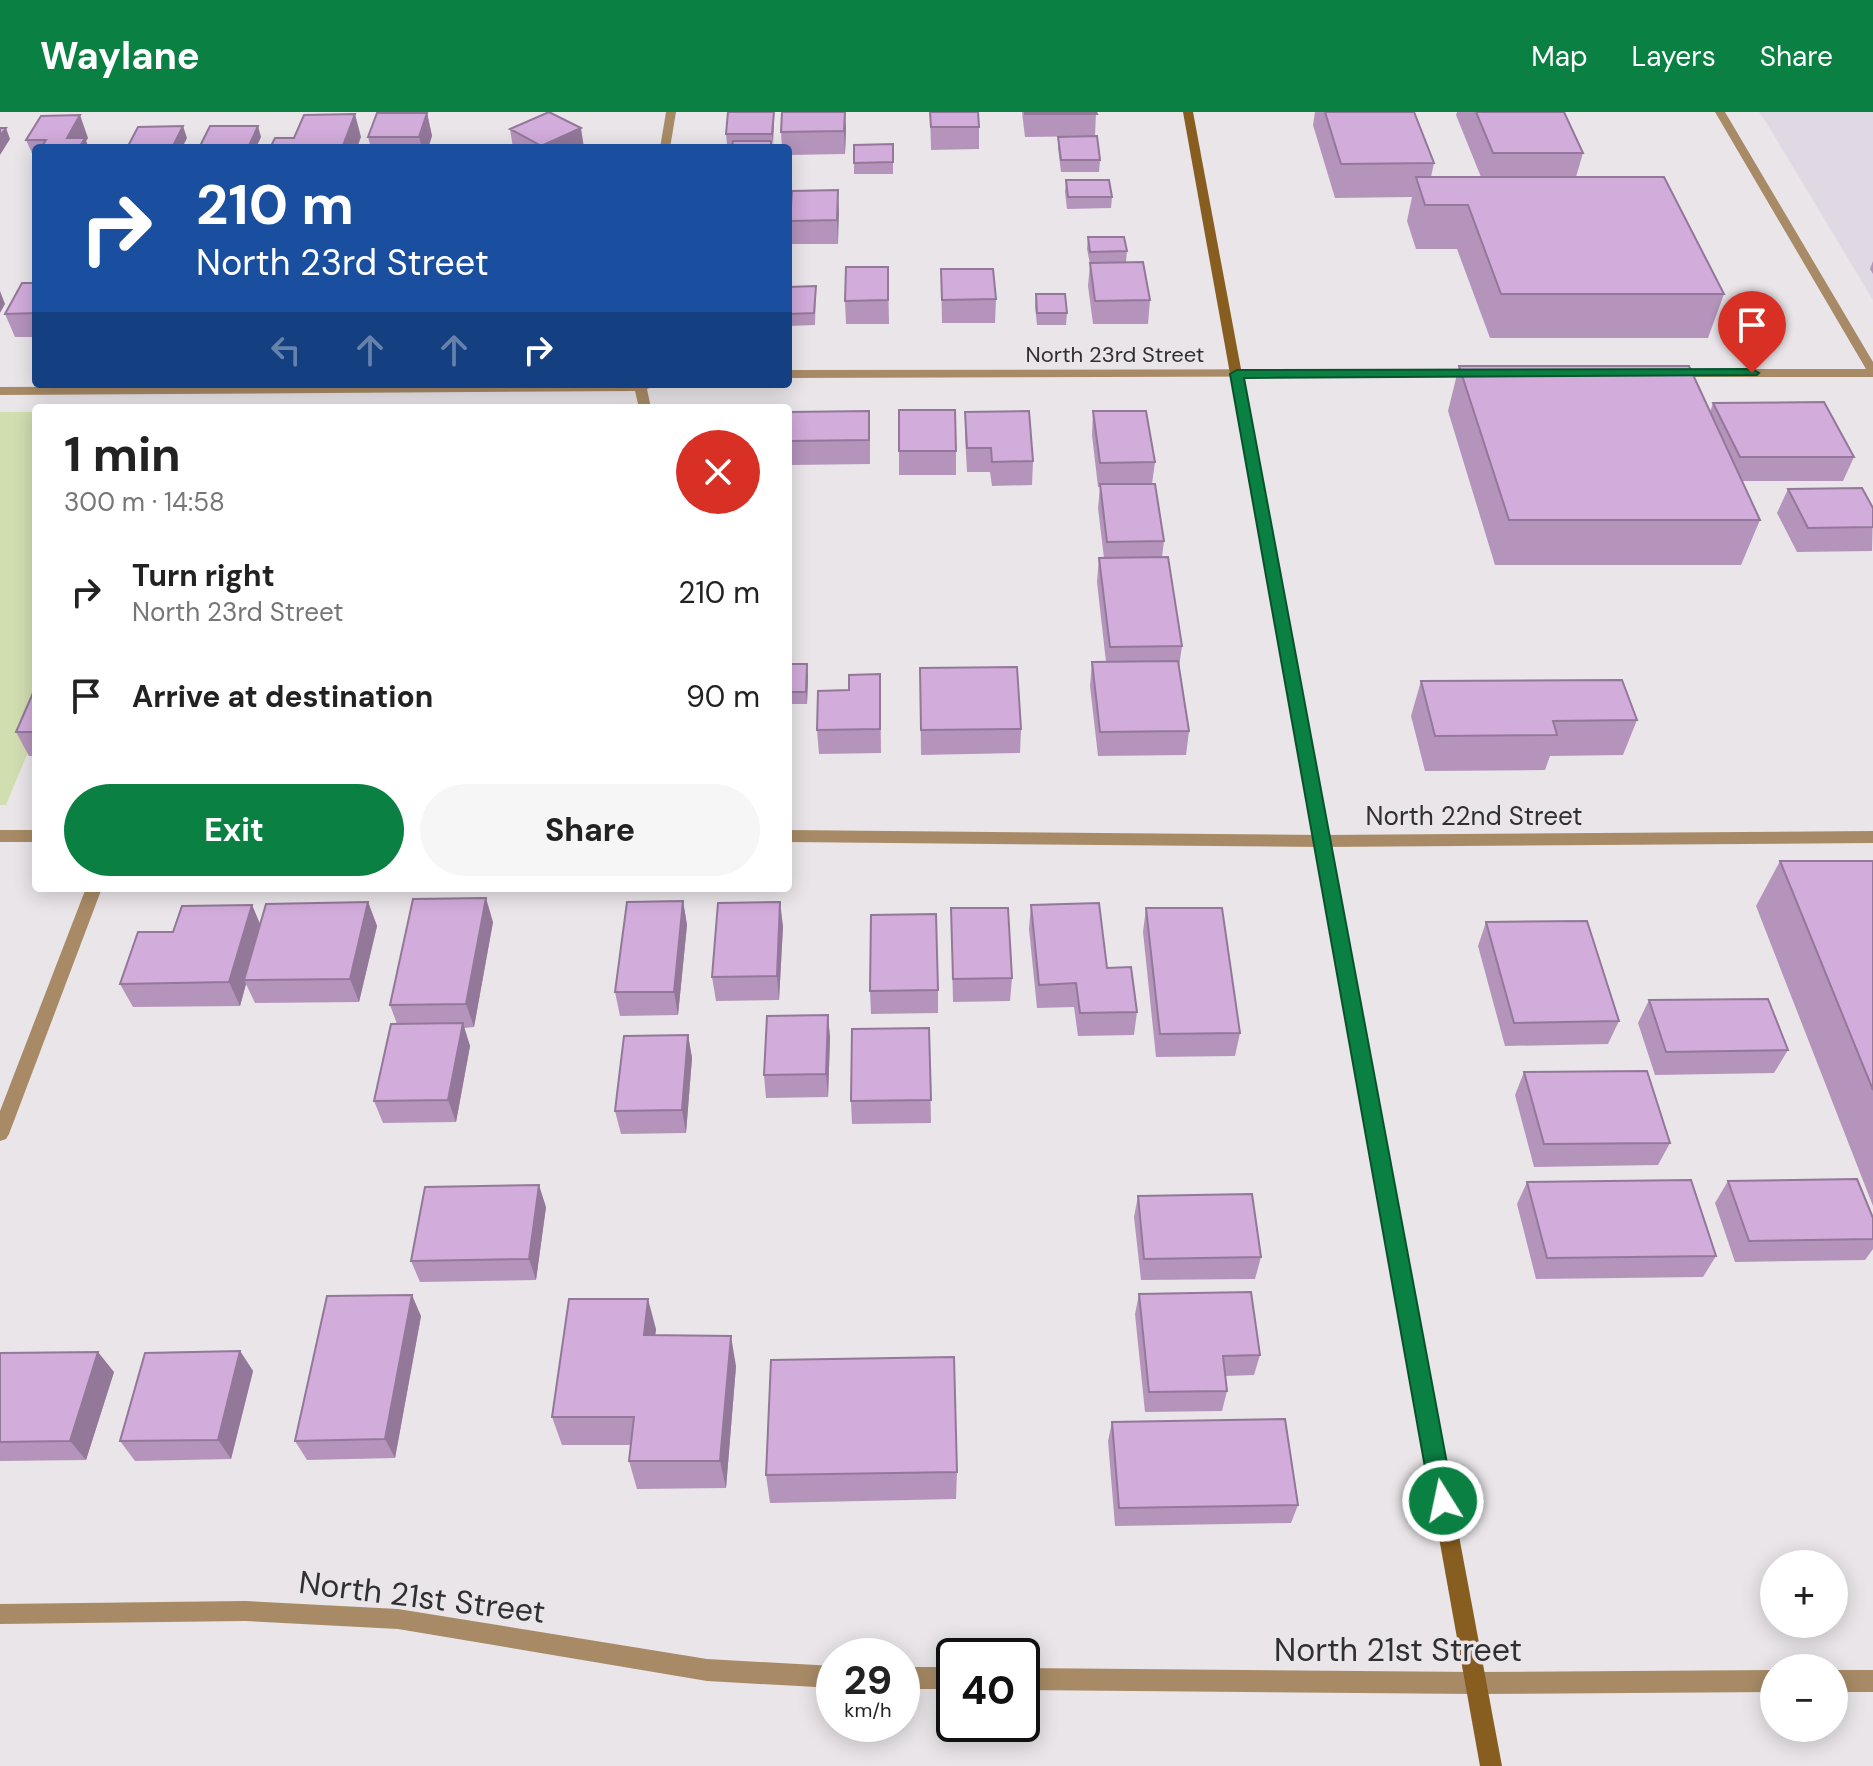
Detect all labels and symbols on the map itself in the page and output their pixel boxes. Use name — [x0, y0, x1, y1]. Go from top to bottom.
pin — [1718, 291, 1786, 373]
street label: North 23rd Street — [1026, 340, 1204, 369]
street label: North 22nd Street — [1366, 799, 1582, 833]
position arrow — [1401, 1459, 1485, 1543]
street label: North 21st Street — [296, 1561, 548, 1633]
street label: North 21st Street — [1274, 1629, 1522, 1671]
speed limit sign: 40 — [936, 1638, 1040, 1742]

